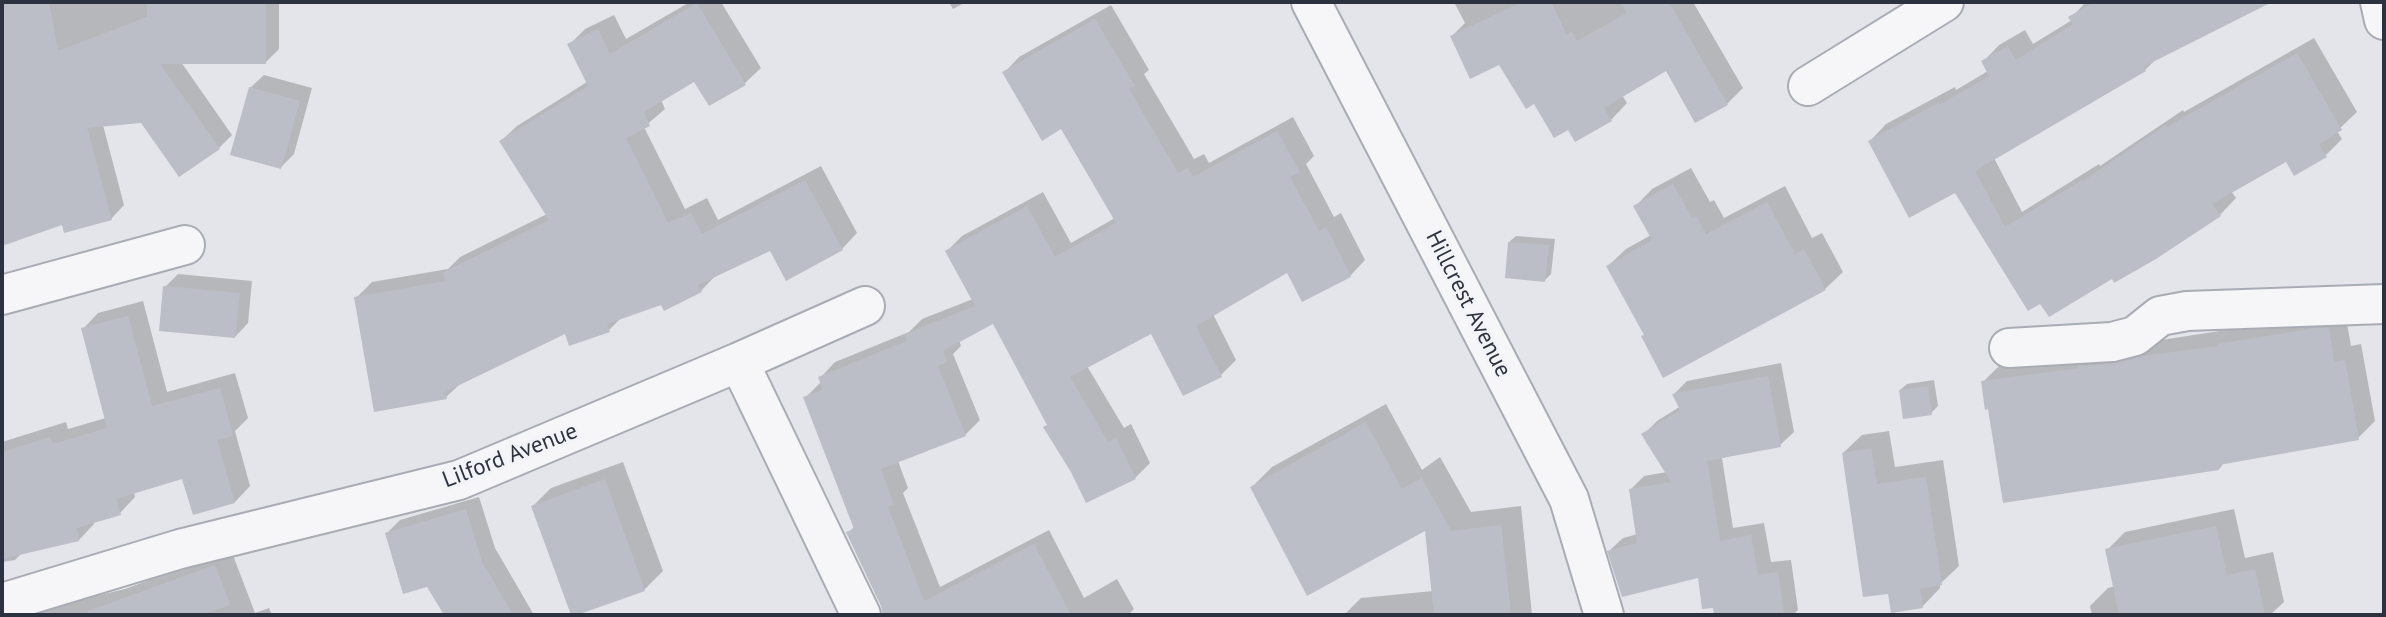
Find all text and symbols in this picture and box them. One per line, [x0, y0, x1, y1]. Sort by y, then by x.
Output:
street label: Hillcrest Avenue [1419, 226, 1517, 382]
street label: Lilford Avenue [439, 418, 581, 494]

